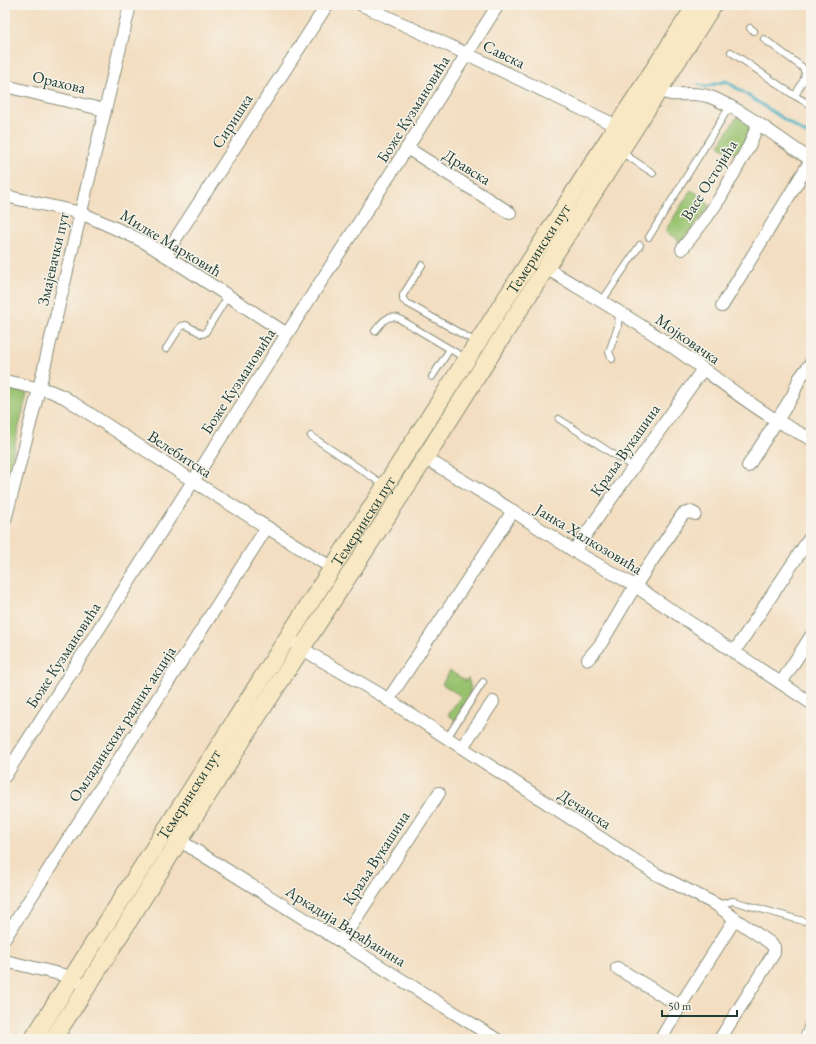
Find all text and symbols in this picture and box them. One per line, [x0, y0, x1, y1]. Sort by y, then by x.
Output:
street label: Савска [479, 35, 529, 73]
street label: Боже Кузмановића [372, 51, 455, 167]
street label: Орахова [30, 66, 88, 98]
street label: Сиришка [206, 89, 258, 152]
street label: Васе Остојића [676, 135, 742, 224]
street label: Дравска [439, 144, 495, 190]
street label: Темерински пут [501, 199, 575, 298]
street label: Милке Марковић [116, 204, 226, 282]
street label: Змајевачки пут [32, 210, 74, 308]
street label: Мојковачка [651, 309, 725, 369]
street label: Боже Кузмановића [196, 323, 281, 438]
street label: Краља Вукашина [585, 399, 665, 501]
street label: Велебитска [144, 426, 217, 483]
street label: Темерински пут [326, 471, 400, 570]
street label: Јанка Халкозовића [530, 498, 647, 580]
street label: Боже Кузмановића [21, 597, 106, 712]
street label: Омладинских радних акција [64, 641, 181, 806]
street label: Темерински пут [152, 744, 225, 844]
street label: Дечанска [554, 784, 616, 834]
street label: Краља Вукашина [338, 806, 415, 909]
street label: Аркадија Варађанина [281, 880, 411, 972]
scale bar [662, 992, 737, 1018]
text: 50 m [668, 998, 692, 1014]

